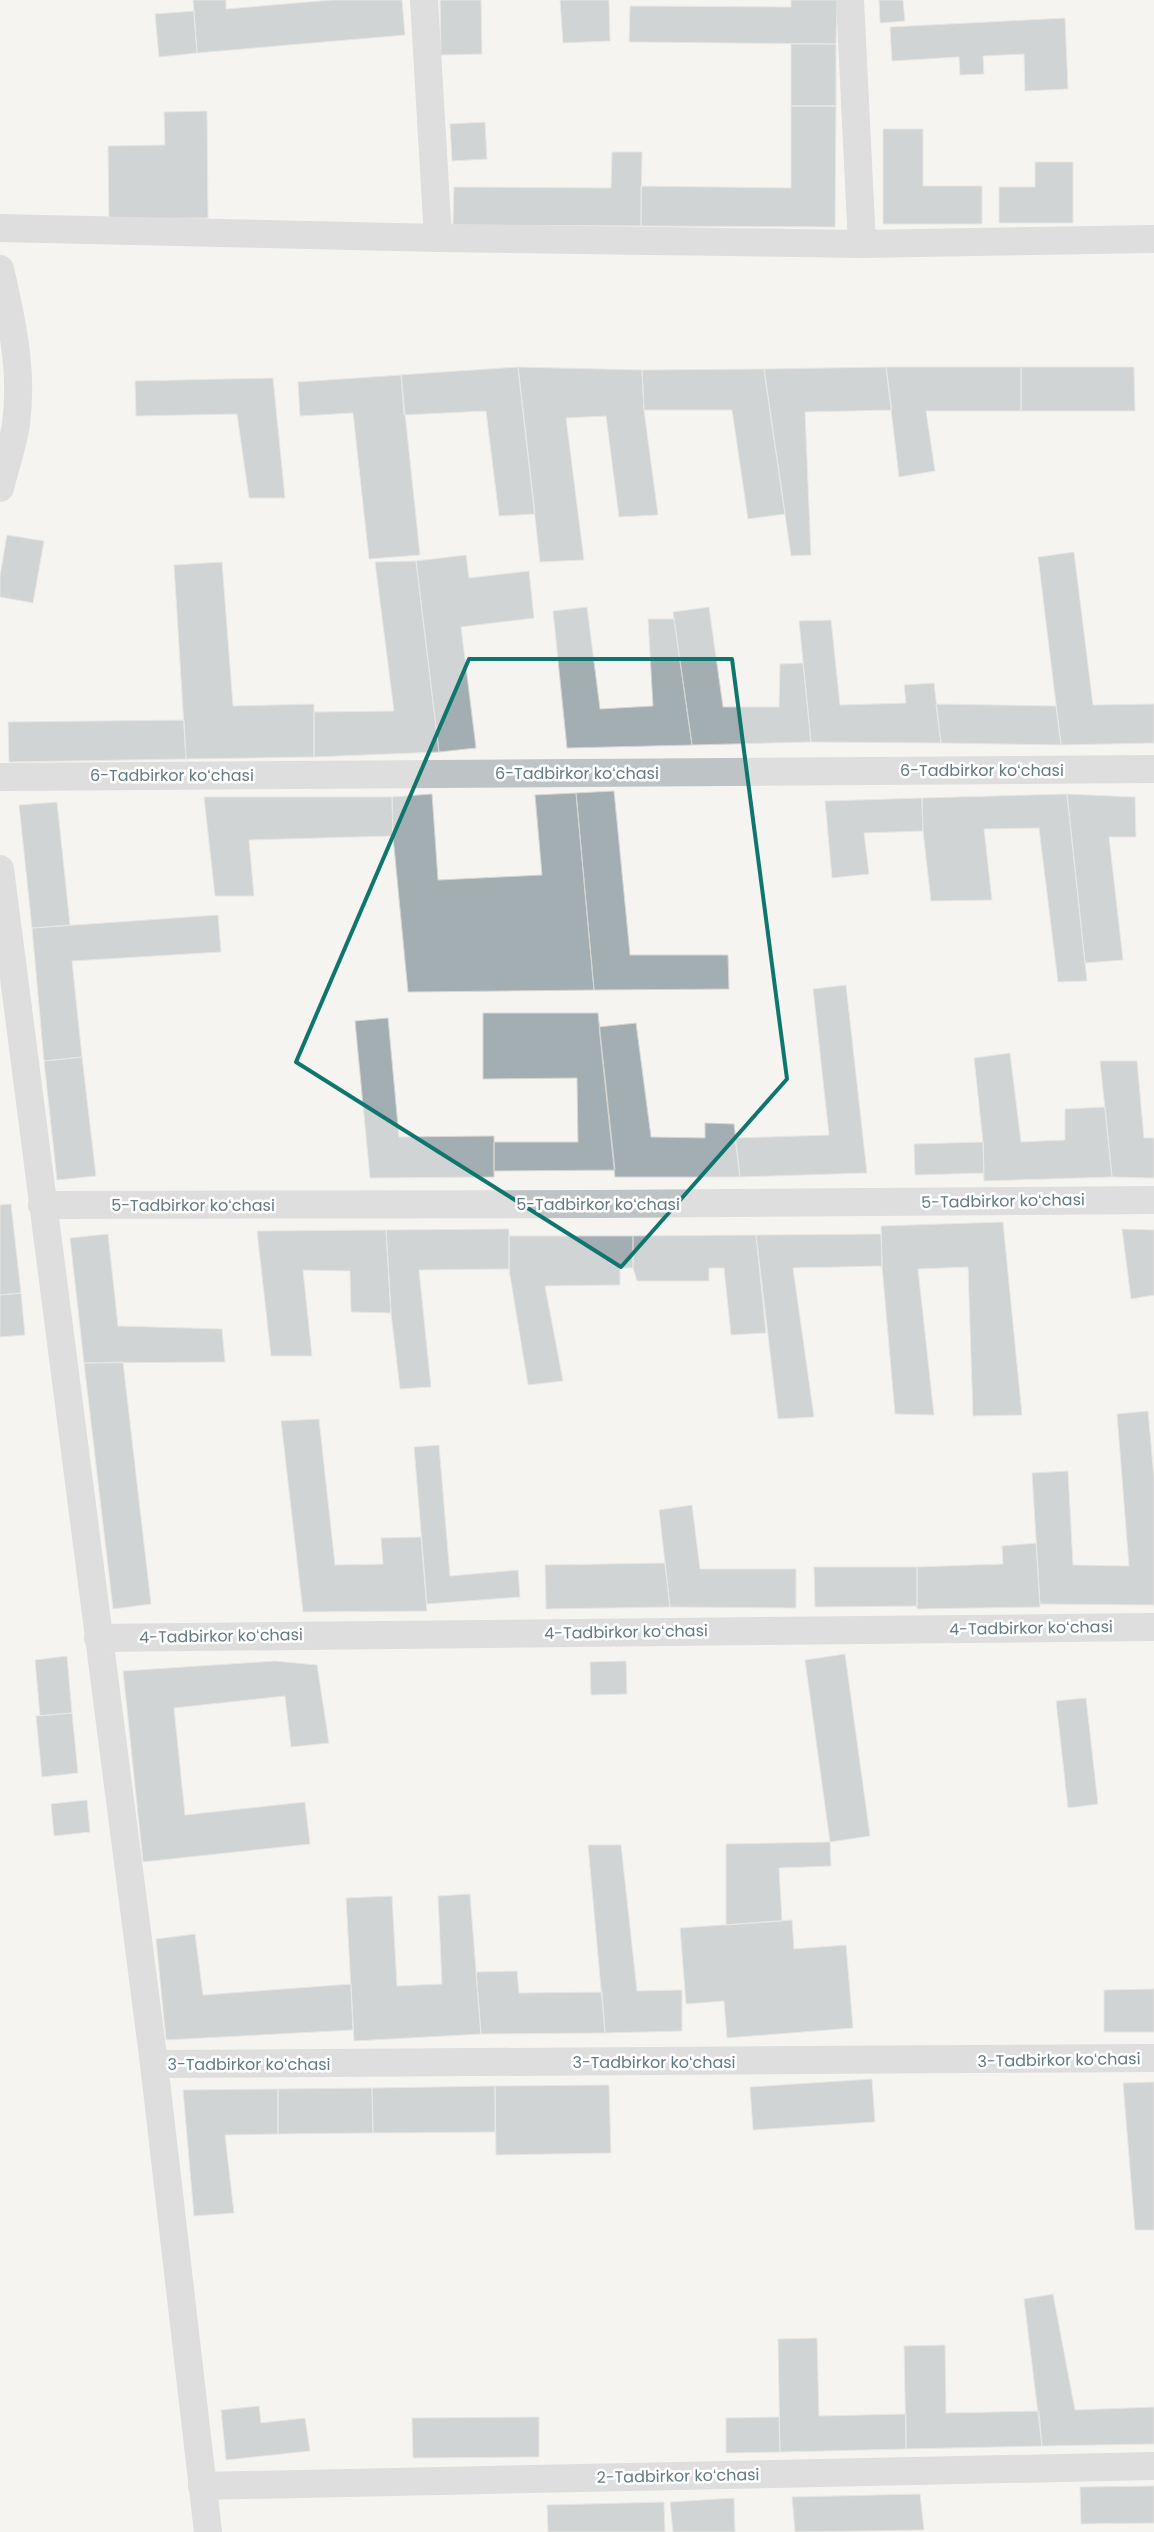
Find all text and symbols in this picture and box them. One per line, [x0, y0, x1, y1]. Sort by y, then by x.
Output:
street label: 6-Tadbirkor koʻchasi [900, 759, 1064, 782]
street label: 6-Tadbirkor koʻchasi [495, 762, 659, 785]
street label: 6-Tadbirkor koʻchasi [90, 764, 254, 787]
street label: 5-Tadbirkor koʻchasi [921, 1188, 1085, 1214]
street label: 5-Tadbirkor koʻchasi [516, 1193, 680, 1216]
street label: 5-Tadbirkor koʻchasi [111, 1194, 275, 1217]
street label: 4-Tadbirkor koʻchasi [949, 1615, 1113, 1641]
street label: 4-Tadbirkor koʻchasi [544, 1619, 708, 1645]
street label: 4-Tadbirkor koʻchasi [139, 1623, 303, 1649]
street label: 3-Tadbirkor koʻchasi [977, 2047, 1141, 2073]
street label: 3-Tadbirkor koʻchasi [572, 2051, 736, 2074]
street label: 3-Tadbirkor koʻchasi [167, 2053, 331, 2076]
street label: 2-Tadbirkor koʻchasi [596, 2463, 760, 2489]

